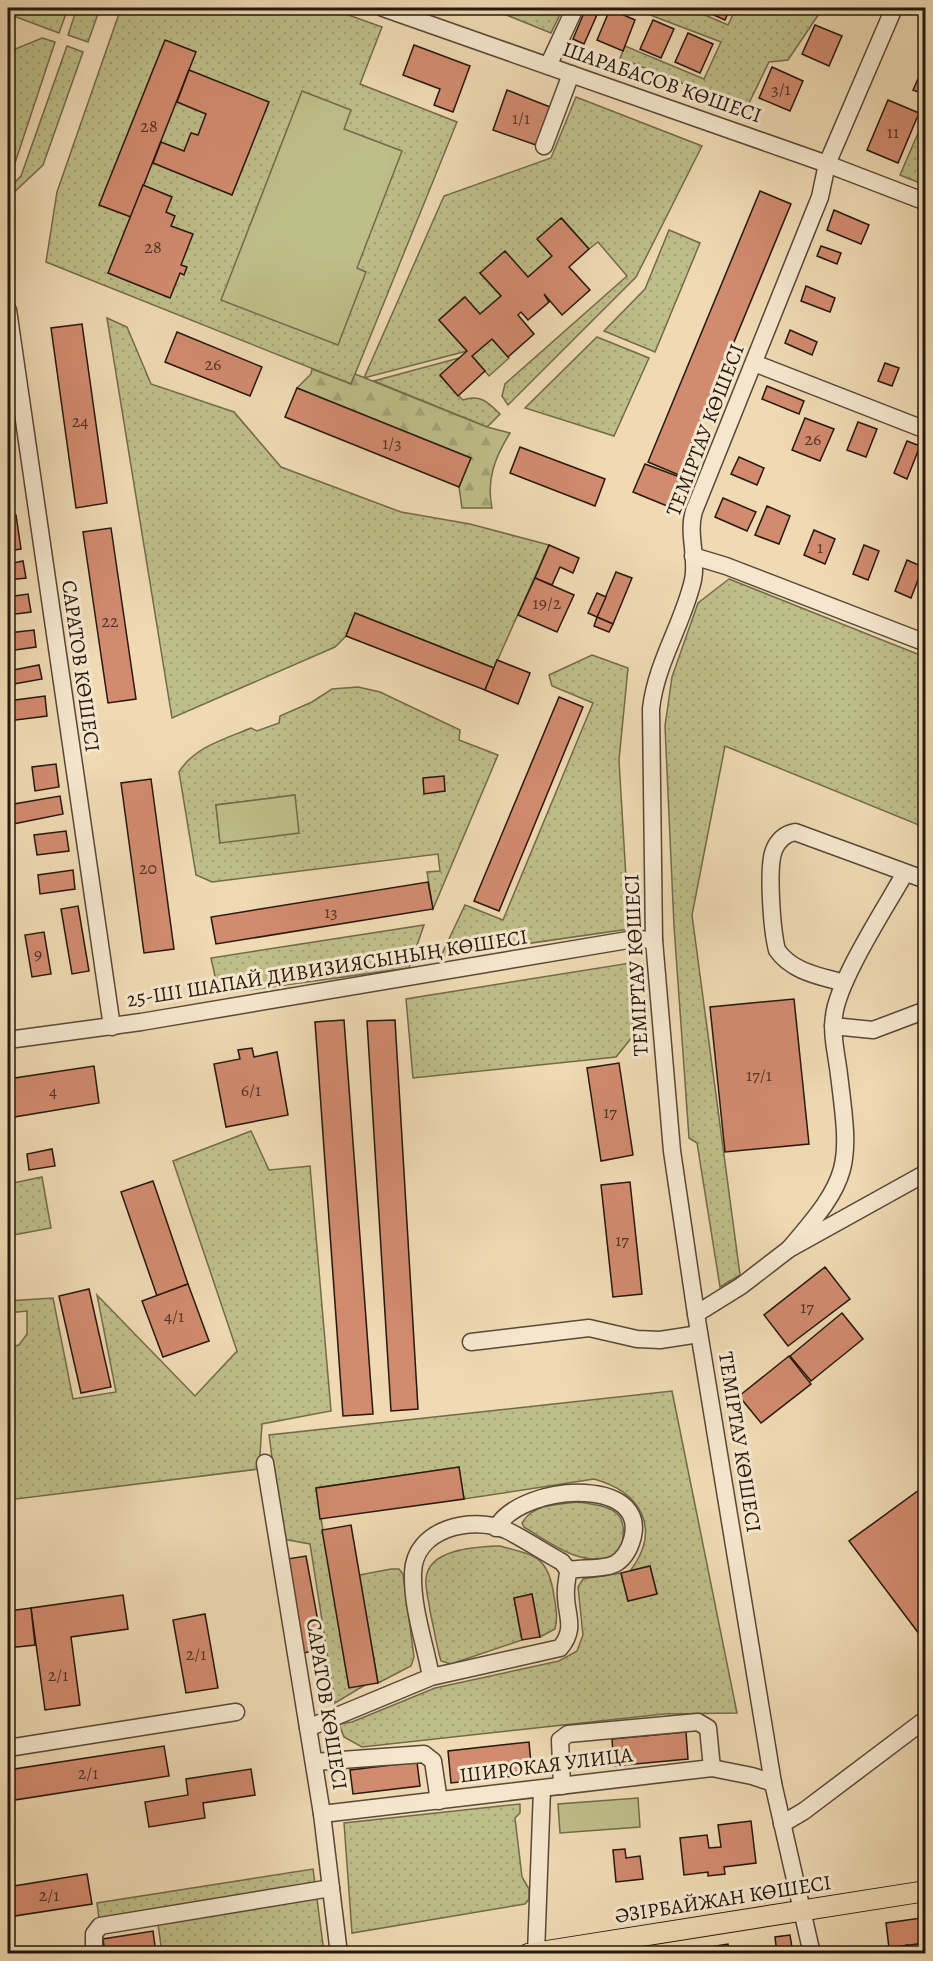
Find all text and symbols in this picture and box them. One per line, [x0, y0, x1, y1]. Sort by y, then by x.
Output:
street label: ШАРАБАСОВ КӨШЕСІ [559, 35, 765, 129]
house number: 3/1 [771, 77, 791, 101]
house number: 1/1 [512, 106, 530, 130]
house number: 28 [140, 114, 158, 138]
house number: 11 [887, 120, 899, 144]
house number: 28 [144, 235, 162, 259]
street label: ТЕМІРТАУ КӨШЕСІ [659, 340, 751, 520]
house number: 26 [205, 352, 221, 376]
house number: 24 [72, 409, 88, 433]
house number: 26 [805, 427, 821, 451]
house number: 1/3 [382, 431, 402, 455]
house number: 1 [817, 535, 823, 559]
street label: САРАТОВ КӨШЕСІ [55, 578, 107, 754]
house number: 19/2 [533, 591, 562, 615]
house number: 22 [101, 609, 119, 633]
house number: 20 [139, 856, 157, 880]
street label: ТЕМІРТАУ КӨШЕСІ [617, 873, 655, 1057]
house number: 13 [324, 900, 338, 924]
street label: 25-ШІ ШАПАЙ ДИВИЗИЯСЫНЫҢ КӨШЕСІ [124, 922, 530, 1014]
house number: 9 [34, 942, 42, 966]
house number: 17/1 [746, 1063, 772, 1087]
house number: 6/1 [241, 1078, 261, 1102]
house number: 4 [49, 1079, 57, 1103]
house number: 17 [603, 1100, 617, 1124]
house number: 17 [615, 1228, 629, 1252]
house number: 17 [800, 1295, 814, 1319]
house number: 4/1 [164, 1304, 184, 1328]
street label: ТЕМІРТАУ КӨШЕСІ [712, 1350, 768, 1534]
street label: САРАТОВ КӨШЕСІ [300, 1616, 354, 1792]
house number: 2/1 [186, 1642, 206, 1666]
house number: 2/1 [48, 1663, 68, 1687]
street label: ШИРОКАЯ УЛИЦА [458, 1740, 635, 1790]
house number: 2/1 [78, 1761, 98, 1785]
street label: ӘЗІРБАЙЖАН КӨШЕСІ [613, 1868, 833, 1930]
house number: 2/1 [39, 1883, 59, 1907]

